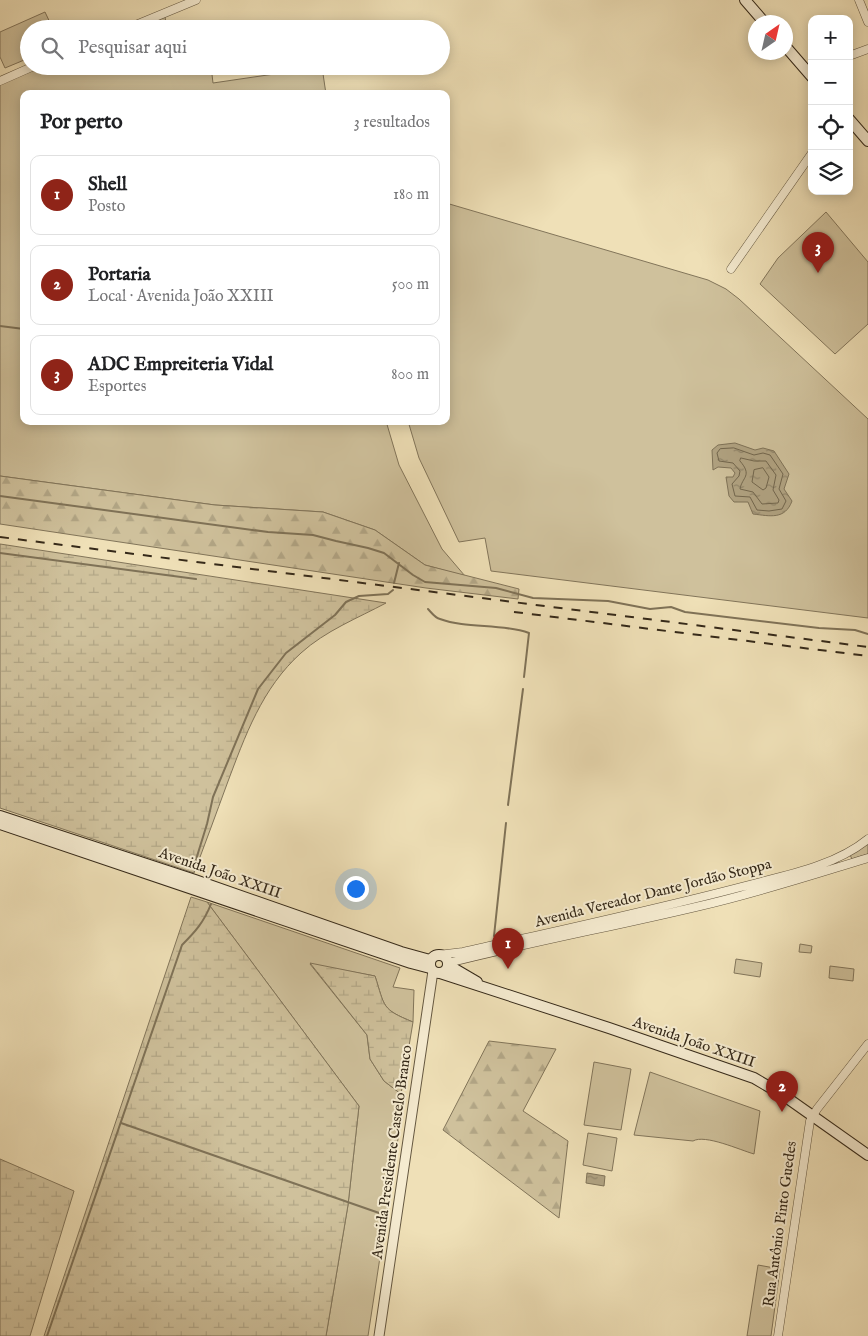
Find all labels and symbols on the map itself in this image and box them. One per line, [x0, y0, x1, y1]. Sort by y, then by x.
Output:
north arrow [748, 15, 793, 60]
pin: 3 [802, 232, 834, 273]
street label: Avenida João XXIII [155, 843, 284, 903]
street label: Avenida Vereador Dante Jordão Stoppa [532, 854, 774, 932]
your location [343, 876, 369, 902]
pin: 1 [492, 928, 524, 969]
street label: Avenida João XXIII [629, 1012, 758, 1072]
street label: Avenida Presidente Castelo Branco [367, 1044, 416, 1261]
pin: 2 [766, 1071, 798, 1112]
street label: Rua Antônio Pinto Guedes [759, 1140, 801, 1308]

